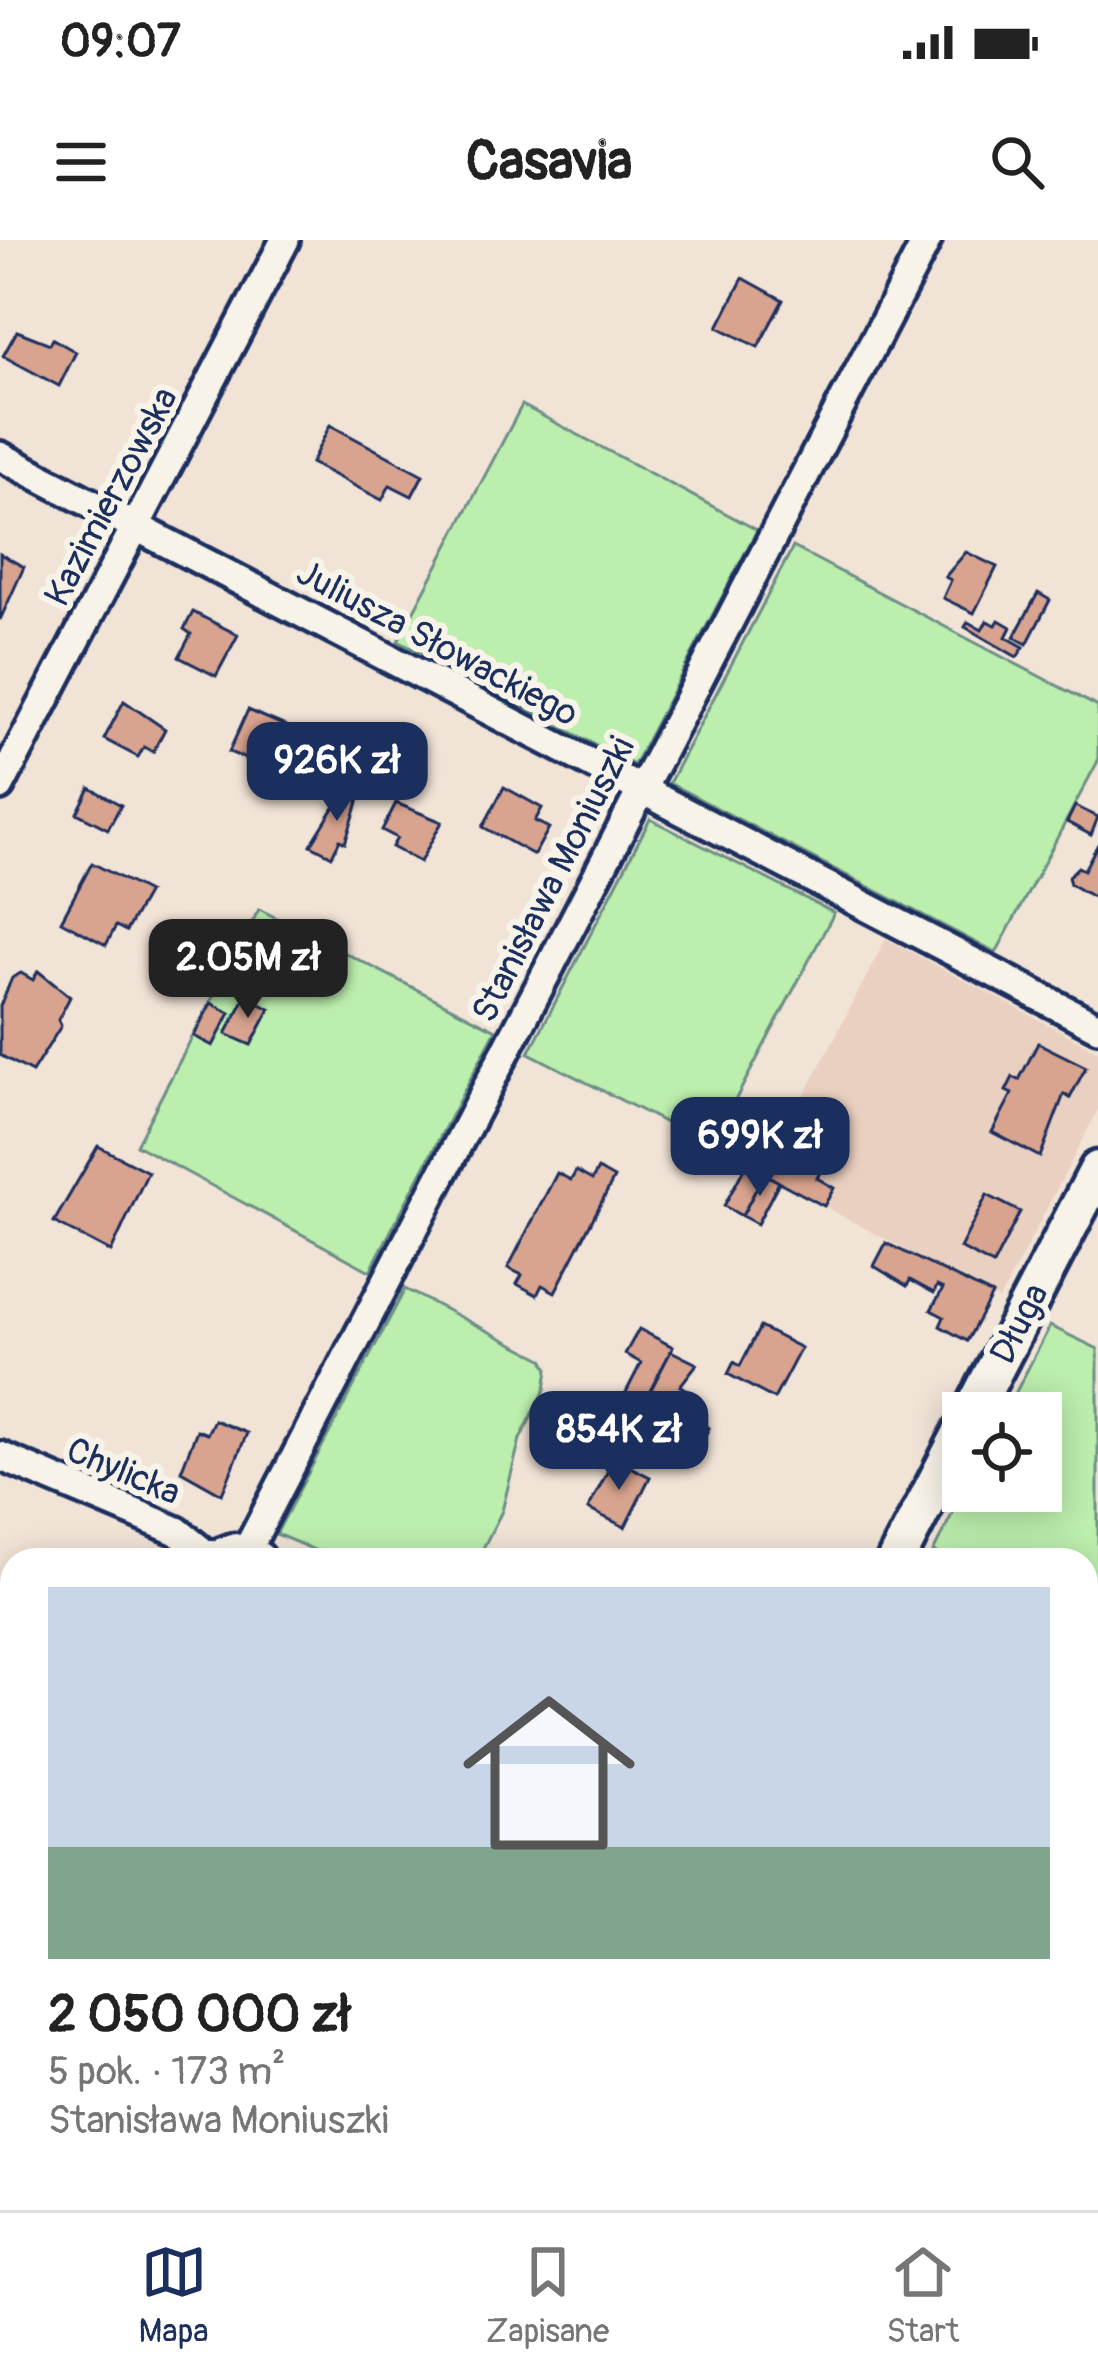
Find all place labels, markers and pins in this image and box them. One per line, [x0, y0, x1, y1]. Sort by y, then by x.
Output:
pin: 926K zł [226, 722, 448, 824]
pin: 2.05M zł [124, 919, 372, 1021]
pin: 699K zł [649, 1097, 871, 1199]
pin: 854K zł [508, 1391, 730, 1493]

